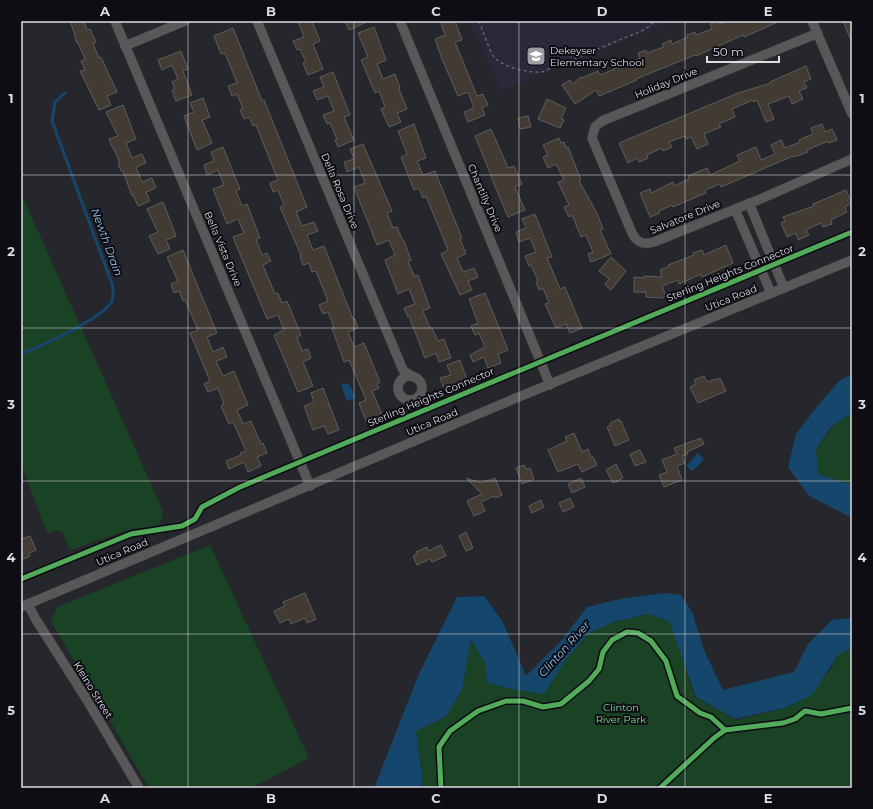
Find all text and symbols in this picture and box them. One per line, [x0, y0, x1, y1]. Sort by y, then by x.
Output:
text: A [99, 3, 111, 19]
text: B [266, 3, 276, 19]
text: C [431, 3, 441, 19]
text: D [597, 3, 608, 19]
text: E [764, 3, 773, 19]
scale bar [707, 38, 779, 64]
place label: Dekeyser Elementary School [550, 44, 644, 69]
text: 50 m [713, 44, 744, 59]
school or university icon: Dekeyser Elementary School [525, 45, 547, 67]
street label: Holiday Drive [633, 65, 699, 101]
text: 1 [8, 90, 14, 106]
text: 1 [859, 90, 865, 106]
street label: Della Rosa Drive [318, 151, 362, 231]
street label: Chantilly Drive [465, 162, 505, 234]
street label: Salvatore Drive [648, 197, 722, 237]
water label: Newth Drain [88, 206, 126, 278]
street label: Bella Vista Drive [201, 209, 245, 289]
street label: Sterling Heights Connector [664, 241, 796, 305]
text: 2 [7, 243, 15, 259]
text: 2 [858, 243, 866, 259]
street label: Utica Road [703, 282, 759, 314]
street label: Sterling Heights Connector [366, 364, 496, 430]
text: 3 [6, 396, 15, 412]
text: 3 [857, 396, 866, 412]
street label: Utica Road [404, 405, 460, 439]
street label: Utica Road [94, 535, 150, 569]
text: 4 [7, 549, 16, 565]
text: 4 [858, 549, 867, 565]
water label: Clinton River [535, 618, 593, 680]
street label: Kleino Street [70, 659, 116, 721]
park label: Clinton River Park [596, 701, 646, 726]
text: 5 [7, 702, 15, 718]
text: 5 [858, 702, 866, 718]
text: A [99, 790, 111, 806]
text: B [266, 790, 276, 806]
text: C [431, 790, 441, 806]
text: D [597, 790, 608, 806]
text: E [764, 790, 773, 806]

